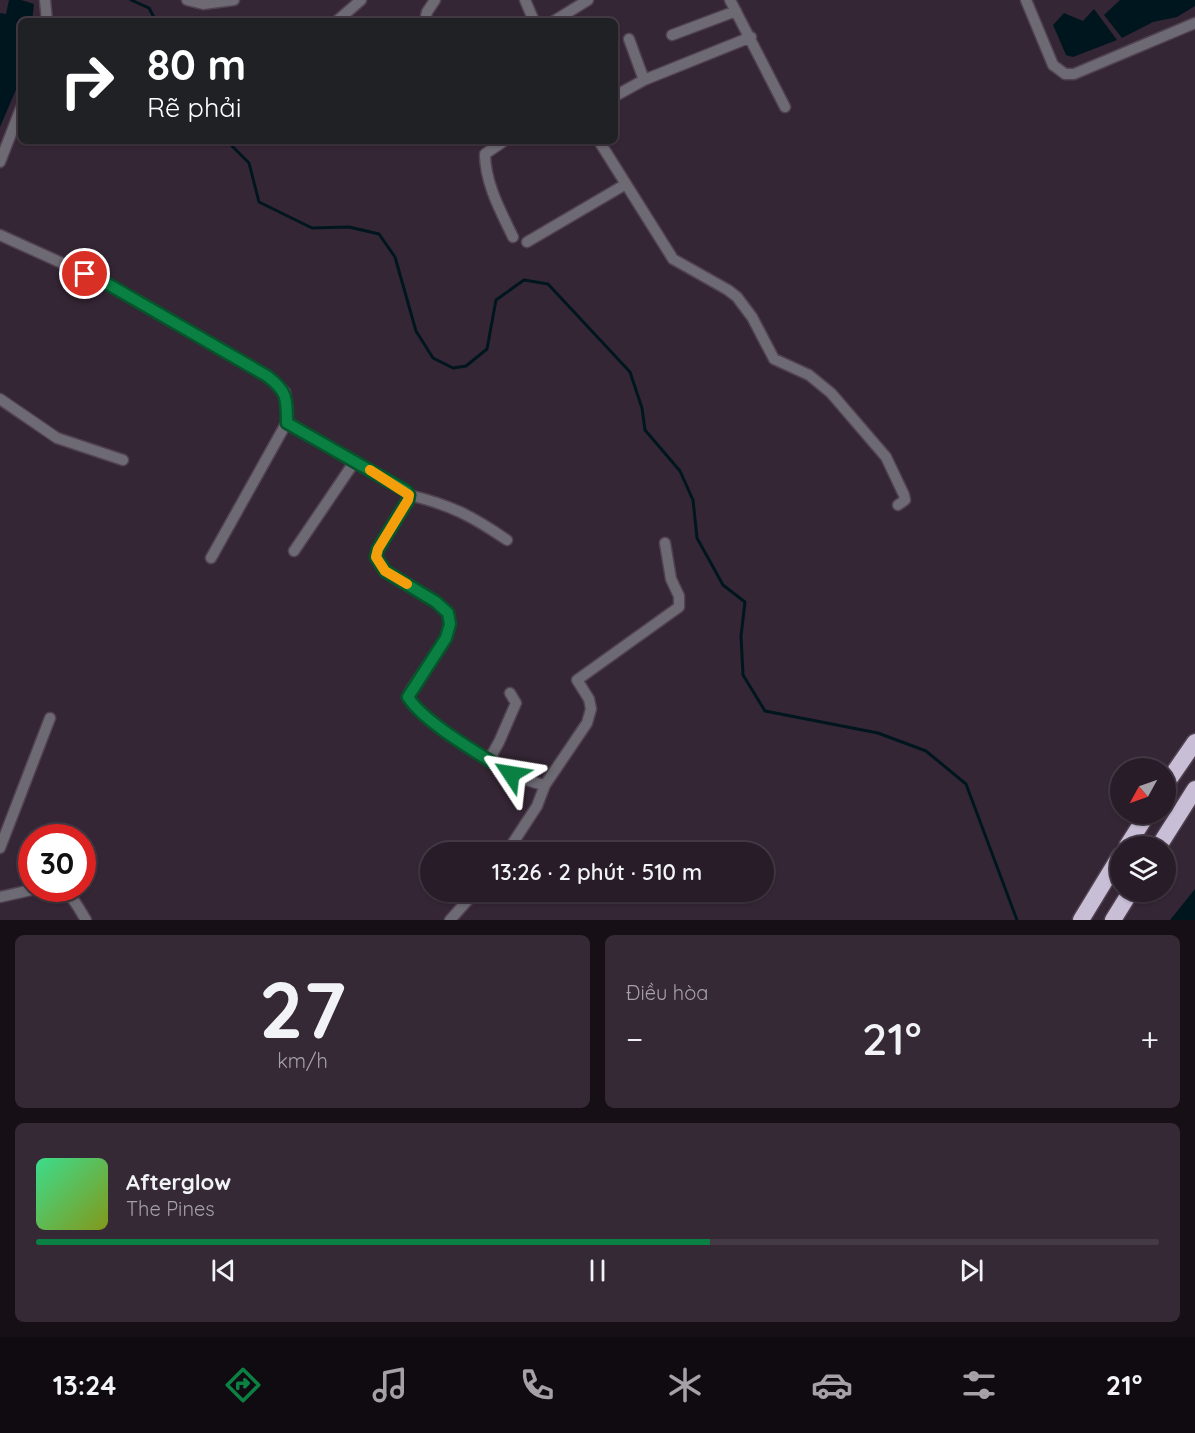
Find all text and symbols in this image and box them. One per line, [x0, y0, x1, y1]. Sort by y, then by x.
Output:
text: 80 m [147, 38, 246, 91]
icon: right [48, 42, 126, 120]
text: Rẽ phải [147, 90, 241, 124]
pin [59, 248, 110, 299]
icon: arrive [68, 257, 101, 290]
position arrow [479, 742, 543, 806]
north arrow [1110, 758, 1176, 824]
map controls [1110, 758, 1176, 902]
speed limit sign: 30 [18, 824, 96, 902]
button: layers [1110, 836, 1176, 902]
text: 13:26 · 2 phút · 510 m [492, 858, 702, 886]
text: 27 [259, 960, 346, 1058]
text: Điều hòa [626, 980, 708, 1005]
text: 21° [862, 1010, 921, 1066]
text: − [626, 1018, 643, 1059]
text: + [1140, 1018, 1159, 1059]
text: km/h [277, 1048, 328, 1073]
text: Afterglow [126, 1168, 231, 1196]
text: The Pines [126, 1196, 215, 1221]
icon: previous [207, 1254, 240, 1287]
icon: pause [581, 1254, 614, 1287]
icon: next [955, 1254, 988, 1287]
icon: directions [222, 1364, 264, 1406]
icon: music [369, 1364, 411, 1406]
icon: phone [516, 1364, 558, 1406]
icon: climate [664, 1364, 706, 1406]
icon: car [811, 1364, 853, 1406]
icon: filters [958, 1364, 1000, 1406]
text: 13:24 [53, 1368, 116, 1402]
text: 21° [1106, 1368, 1142, 1402]

